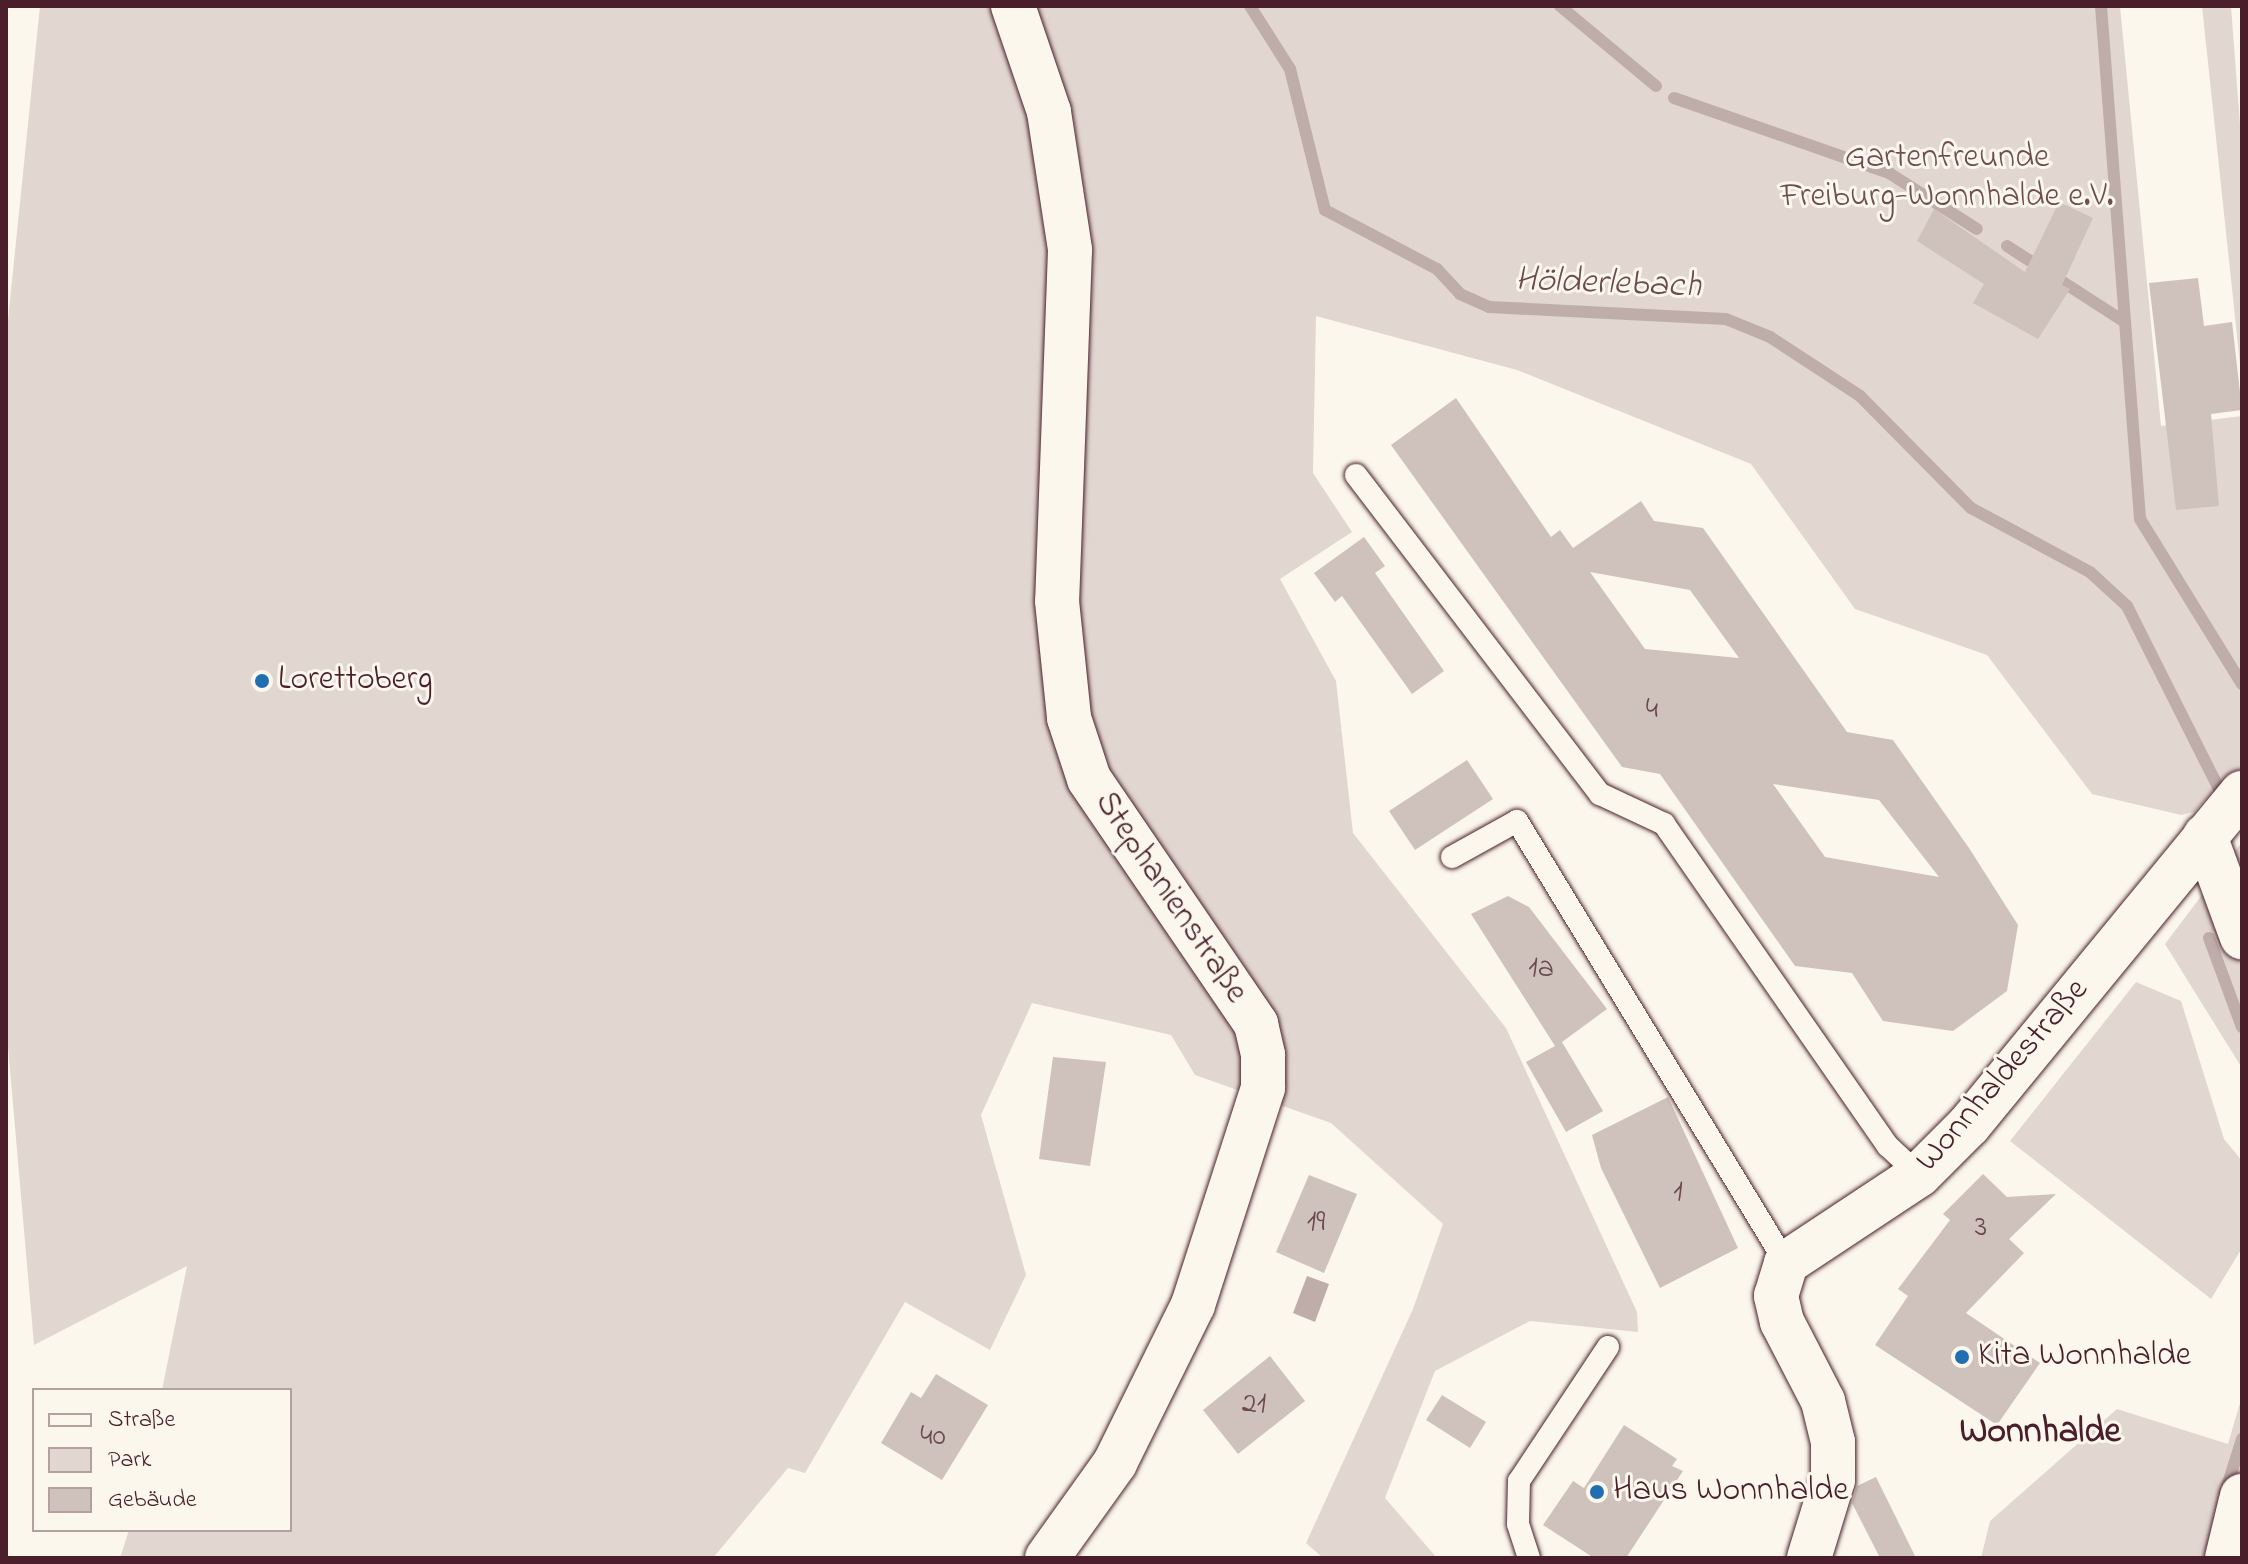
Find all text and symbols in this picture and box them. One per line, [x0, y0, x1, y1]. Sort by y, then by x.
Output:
park label: Gartenfreunde Freiburg-Wonnhalde e.V. [1781, 138, 2113, 218]
water label: Hölderlebach [1514, 259, 1702, 309]
place label: Lorettoberg [278, 661, 433, 701]
marker: Lorettoberg [253, 672, 271, 690]
house number: 4 [1646, 692, 1658, 728]
street label: Stephanienstraße [1084, 785, 1256, 1011]
house number: 1a [1528, 951, 1554, 987]
street label: Wonnhaldestraße [1908, 971, 2098, 1181]
house number: 1 [1673, 1175, 1683, 1211]
house number: 19 [1307, 1205, 1325, 1241]
house number: 3 [1975, 1210, 1987, 1246]
place label: Kita Wonnhalde [1978, 1337, 2191, 1377]
marker: Kita Wonnhalde [1953, 1348, 1971, 1366]
house number: 21 [1242, 1387, 1266, 1423]
legend [32, 1388, 292, 1532]
text: Straße [108, 1403, 175, 1438]
district label: Wonnhalde [1959, 1411, 2121, 1455]
house number: 40 [920, 1419, 946, 1455]
text: Park [108, 1443, 151, 1478]
place label: Haus Wonnhalde [1613, 1472, 1848, 1512]
text: Gebäude [108, 1483, 197, 1518]
marker: Haus Wonnhalde [1588, 1483, 1606, 1501]

